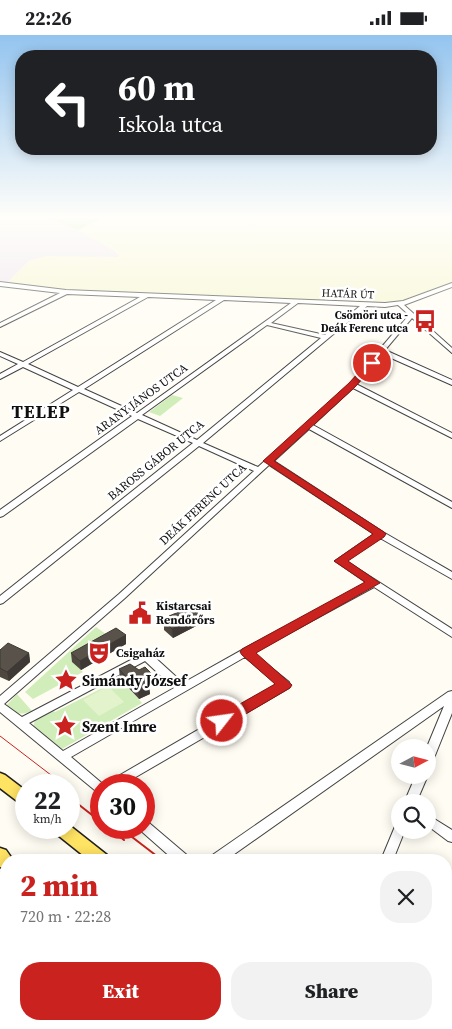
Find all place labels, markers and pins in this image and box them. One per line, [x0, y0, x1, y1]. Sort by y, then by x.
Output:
place label: Csömöri utca - Deák Ferenc utca [321, 308, 408, 336]
bus stop icon: Csömöri utca - Deák Ferenc utca [412, 308, 438, 334]
pin [351, 342, 393, 384]
place label: Kistarcsai Rendőrőrs [156, 598, 215, 628]
public building icon: Kistarcsai Rendőrőrs [127, 600, 153, 626]
theatre icon: Csigaház [86, 640, 112, 666]
place label: Csigaház [116, 645, 165, 661]
place icon: Simándy József [53, 667, 79, 693]
place label: Simándy József [82, 670, 188, 691]
place icon: Szent Imre [52, 713, 78, 739]
place label: Szent Imre [82, 716, 157, 737]

